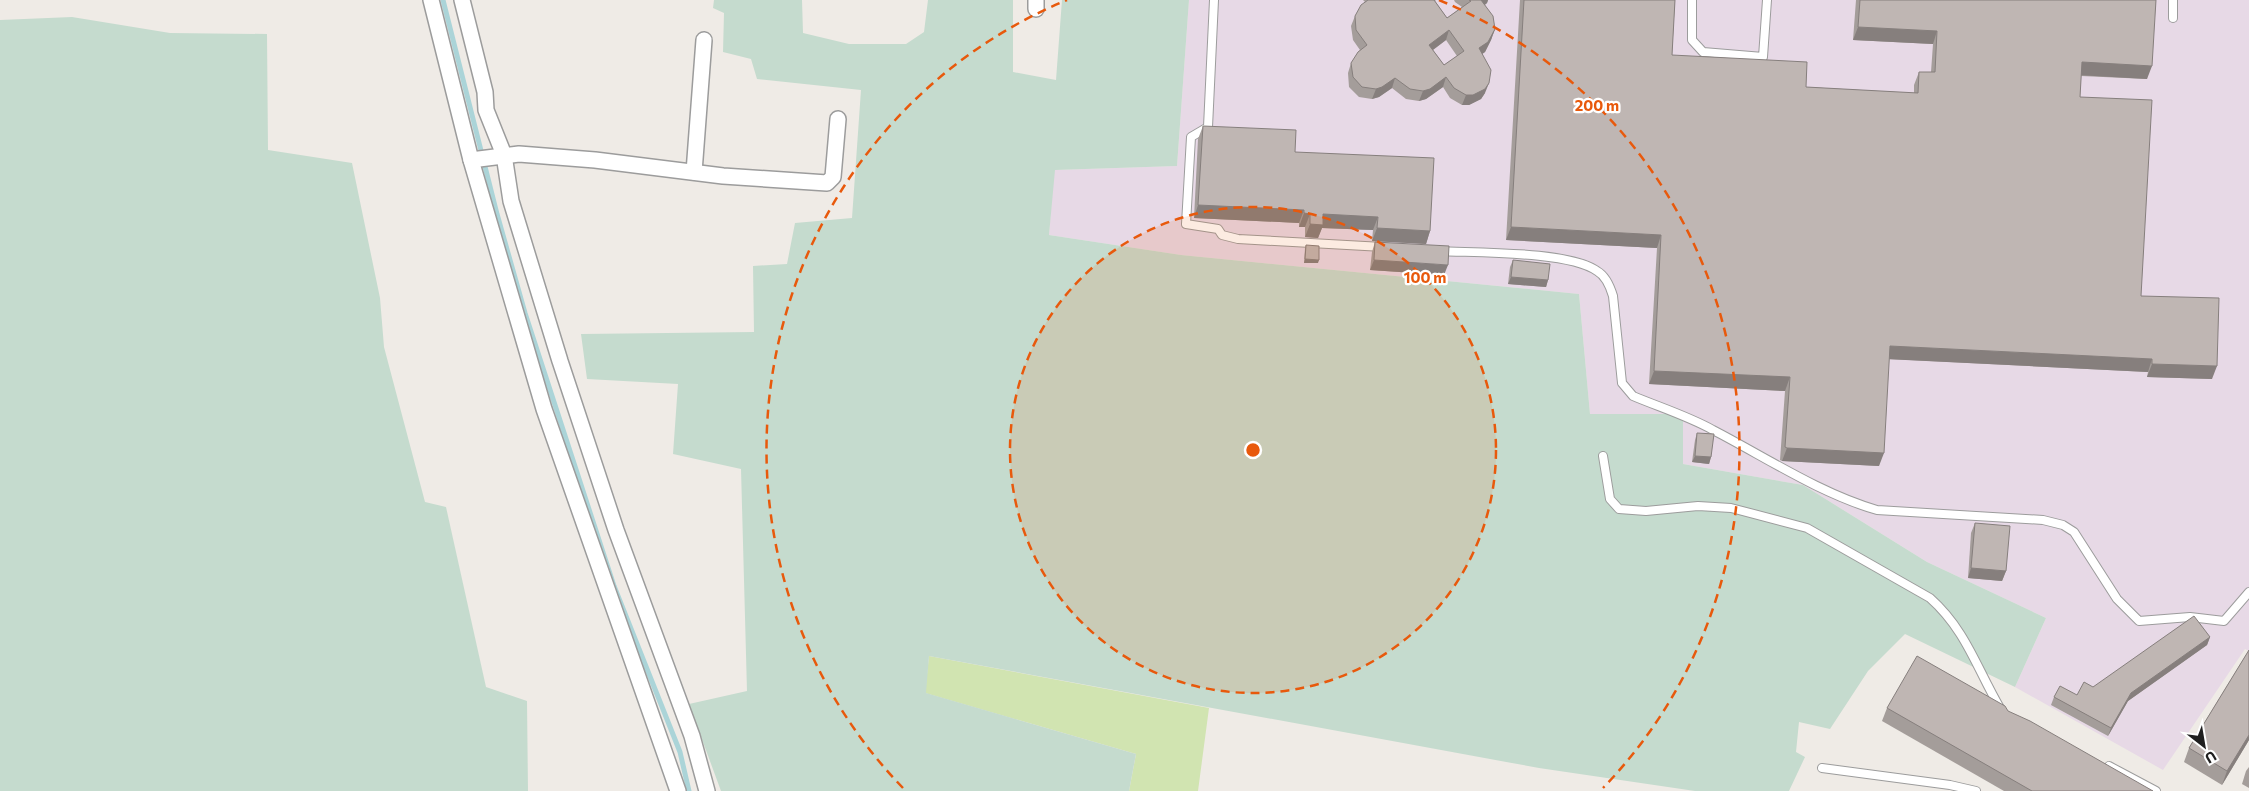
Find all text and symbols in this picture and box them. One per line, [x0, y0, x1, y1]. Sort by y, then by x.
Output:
text: 200 m [1575, 96, 1619, 114]
text: 100 m [1404, 268, 1446, 286]
centre of rings [1244, 441, 1262, 459]
north arrow [2179, 721, 2229, 771]
text: U [2202, 748, 2220, 767]

